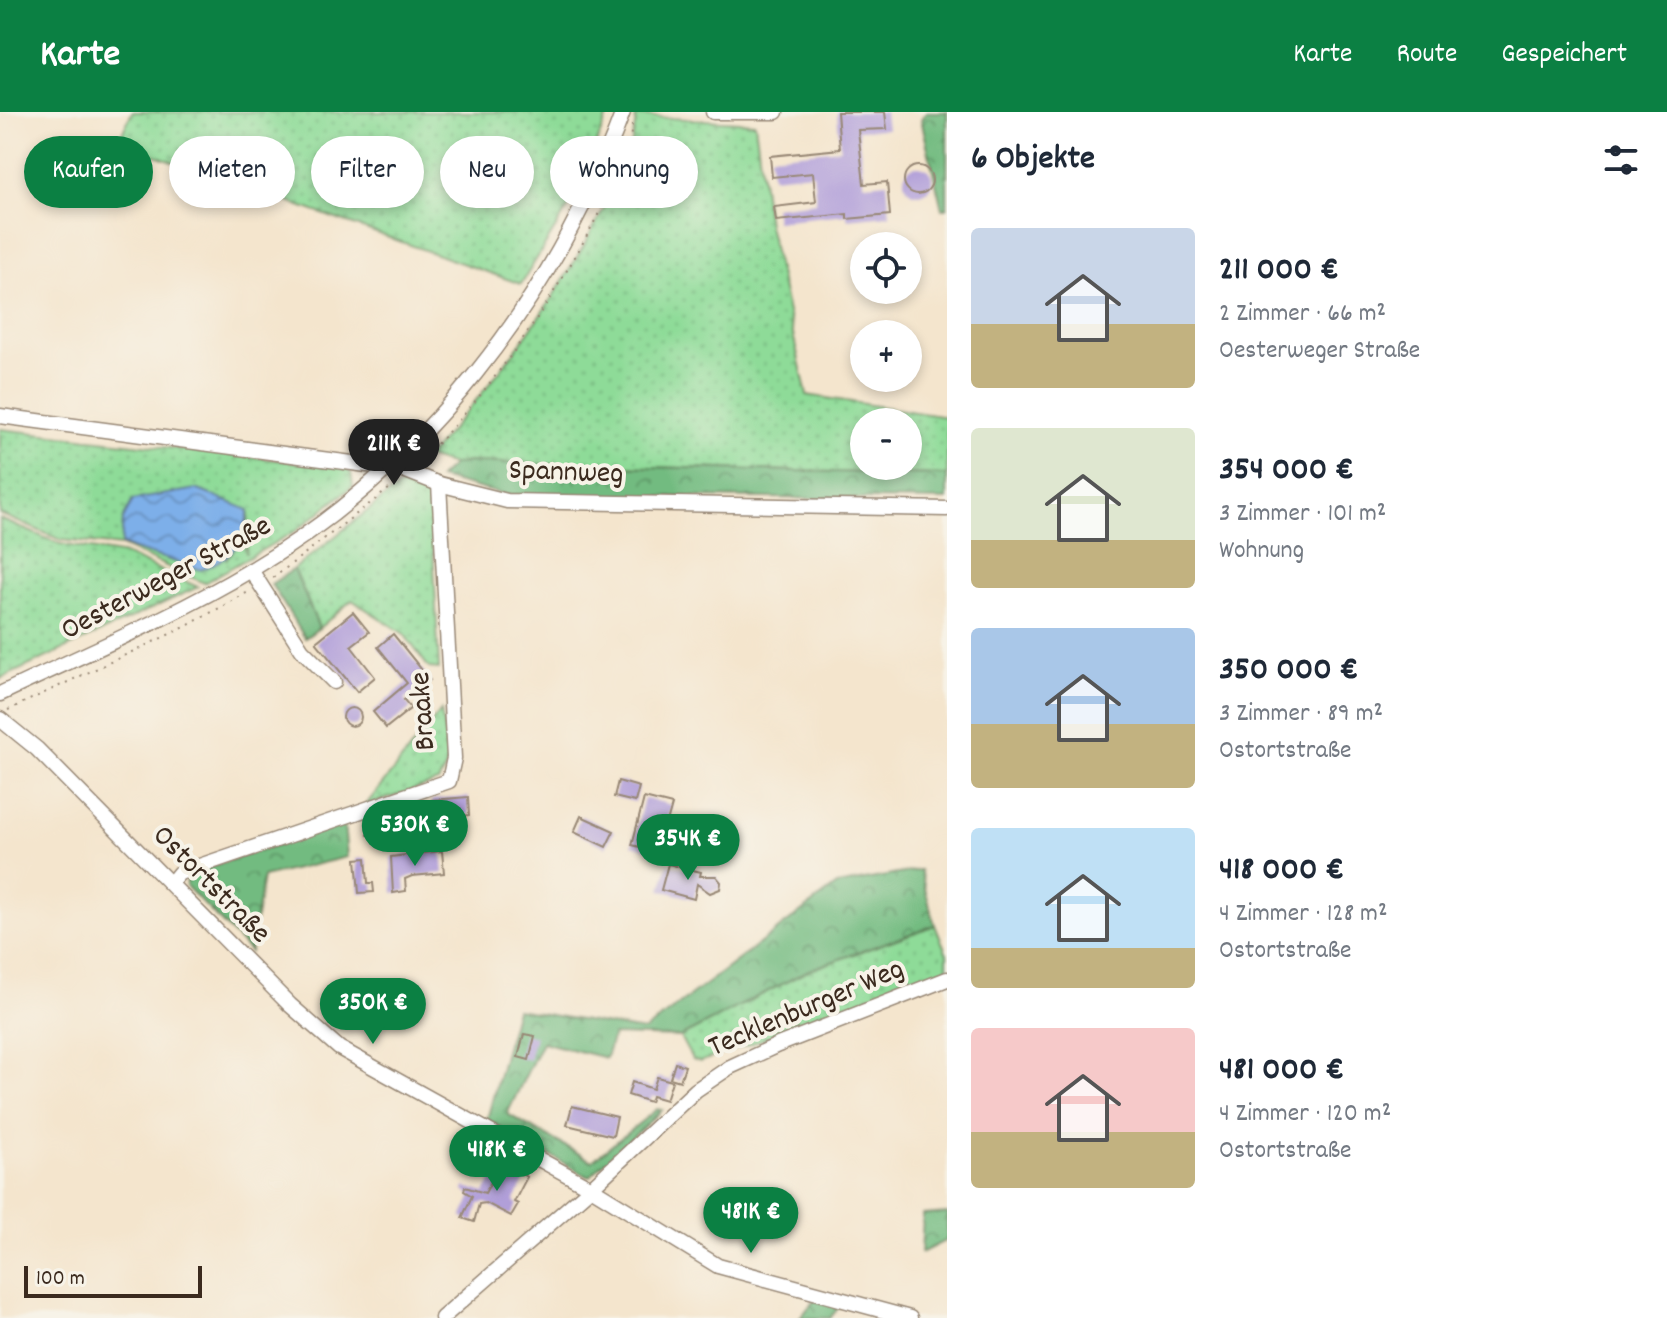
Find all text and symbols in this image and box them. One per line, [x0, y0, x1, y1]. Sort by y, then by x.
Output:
text: Karte [40, 29, 120, 84]
text: Karte [1293, 36, 1352, 76]
text: Route [1396, 36, 1457, 76]
text: Gespeichert [1501, 36, 1627, 76]
chip: Kaufen [24, 136, 153, 208]
chip: Mieten [169, 136, 295, 208]
chip: Filter [311, 136, 424, 208]
chip: Neu [440, 136, 534, 208]
chip: Wohnung [550, 136, 698, 208]
text: 6 Objekte [971, 136, 1095, 185]
icon: filters [1599, 138, 1643, 182]
map controls [850, 232, 922, 480]
button: locate [850, 232, 922, 304]
text: 211 000 € [1219, 247, 1339, 296]
icon: home [1035, 260, 1131, 356]
text: 2 Zimmer · 66 m² [1219, 296, 1386, 333]
button: + [850, 320, 922, 392]
text: Oesterweger Straße [1219, 333, 1420, 370]
button: − [850, 408, 922, 480]
pin: 211K € [329, 419, 459, 487]
text: 211K € [366, 426, 422, 463]
text: 354 000 € [1219, 447, 1354, 496]
street label: Spannweg [508, 451, 624, 497]
icon: home [1035, 460, 1131, 556]
text: 3 Zimmer · 101 m² [1219, 496, 1386, 533]
street label: Oesterweger Straße [54, 506, 280, 654]
text: Wohnung [1219, 533, 1304, 570]
text: 350 000 € [1219, 647, 1359, 696]
icon: home [1035, 660, 1131, 756]
street label: Braake [401, 670, 449, 752]
text: 3 Zimmer · 89 m² [1219, 696, 1383, 733]
text: Ostortstraße [1219, 733, 1351, 770]
pin: 530K € [350, 800, 480, 868]
text: 530K € [380, 807, 450, 844]
pin: 354K € [623, 814, 753, 882]
street label: Ostortstraße [141, 817, 279, 955]
text: 354K € [655, 821, 721, 858]
text: 418 000 € [1219, 847, 1344, 896]
icon: home [1035, 860, 1131, 956]
text: 4 Zimmer · 128 m² [1219, 896, 1387, 933]
text: Ostortstraße [1219, 933, 1351, 970]
street label: Tecklenburger Weg [703, 949, 911, 1071]
pin: 350K € [308, 978, 438, 1046]
text: 350K € [338, 985, 408, 1022]
text: 481 000 € [1219, 1047, 1344, 1096]
icon: home [1035, 1060, 1131, 1156]
text: 4 Zimmer · 120 m² [1219, 1096, 1391, 1133]
pin: 418K € [432, 1125, 562, 1193]
text: 418K € [467, 1132, 527, 1169]
text: Ostortstraße [1219, 1133, 1351, 1170]
pin: 481K € [686, 1187, 816, 1255]
text: 481K € [721, 1194, 781, 1231]
scale bar [24, 1262, 202, 1298]
text: 100 m [36, 1264, 85, 1295]

